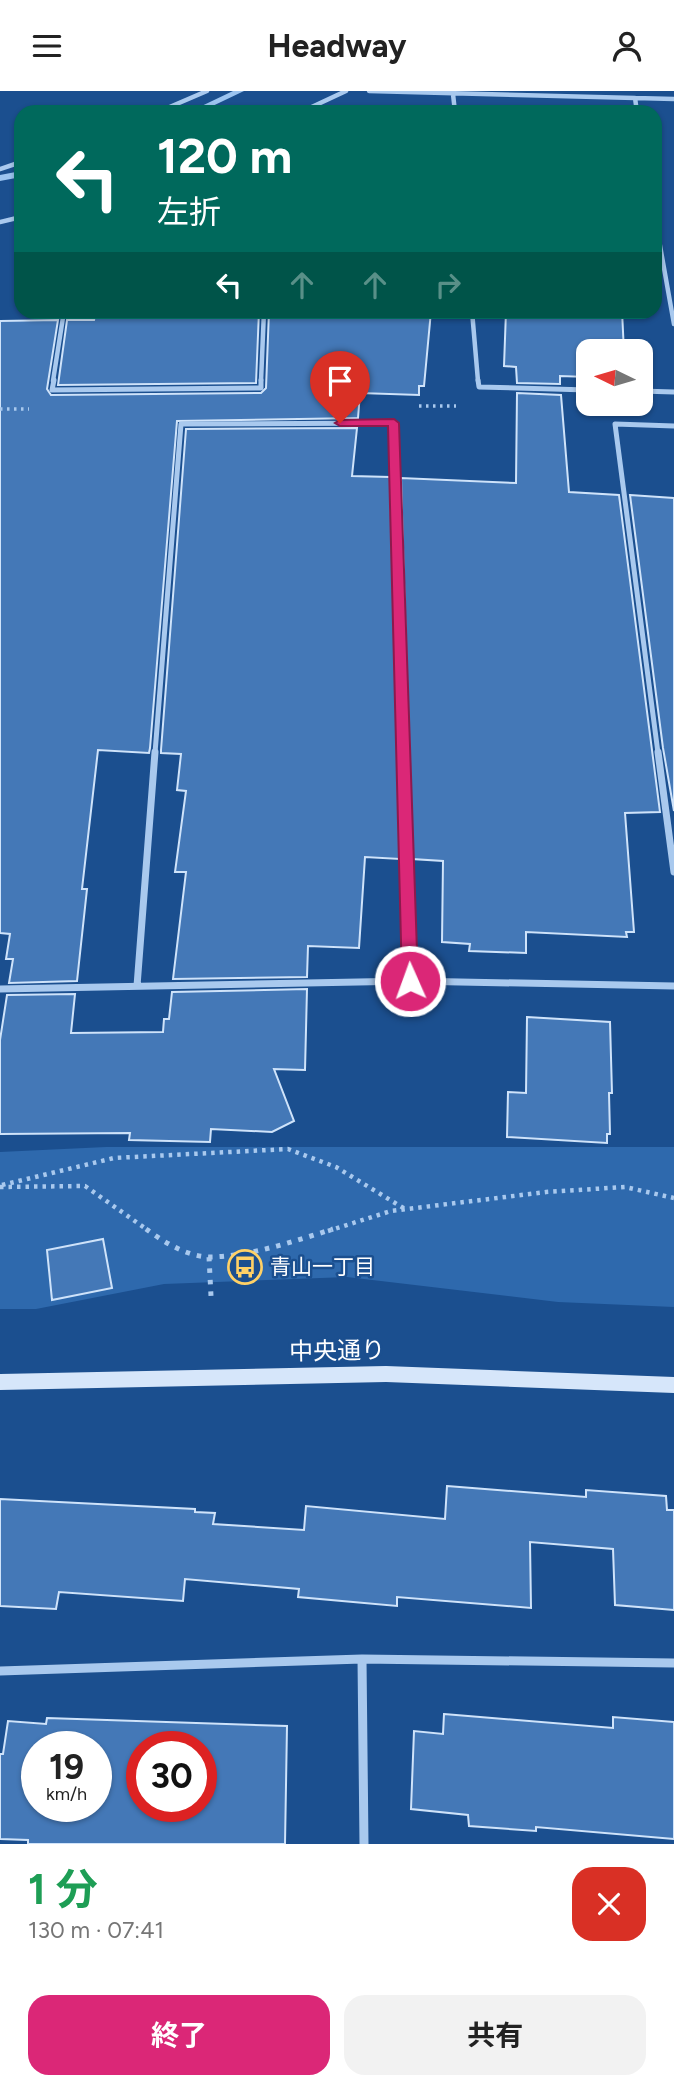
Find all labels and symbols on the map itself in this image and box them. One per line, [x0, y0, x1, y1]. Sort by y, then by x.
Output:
north arrow [576, 339, 653, 417]
pin [310, 351, 370, 423]
position arrow [373, 944, 447, 1018]
bus stop icon: 青山一丁目 [226, 1248, 264, 1286]
place label: 青山一丁目 [270, 1254, 375, 1279]
street label: 中央通り [289, 1335, 385, 1366]
speed limit sign: 30 [126, 1731, 217, 1822]

